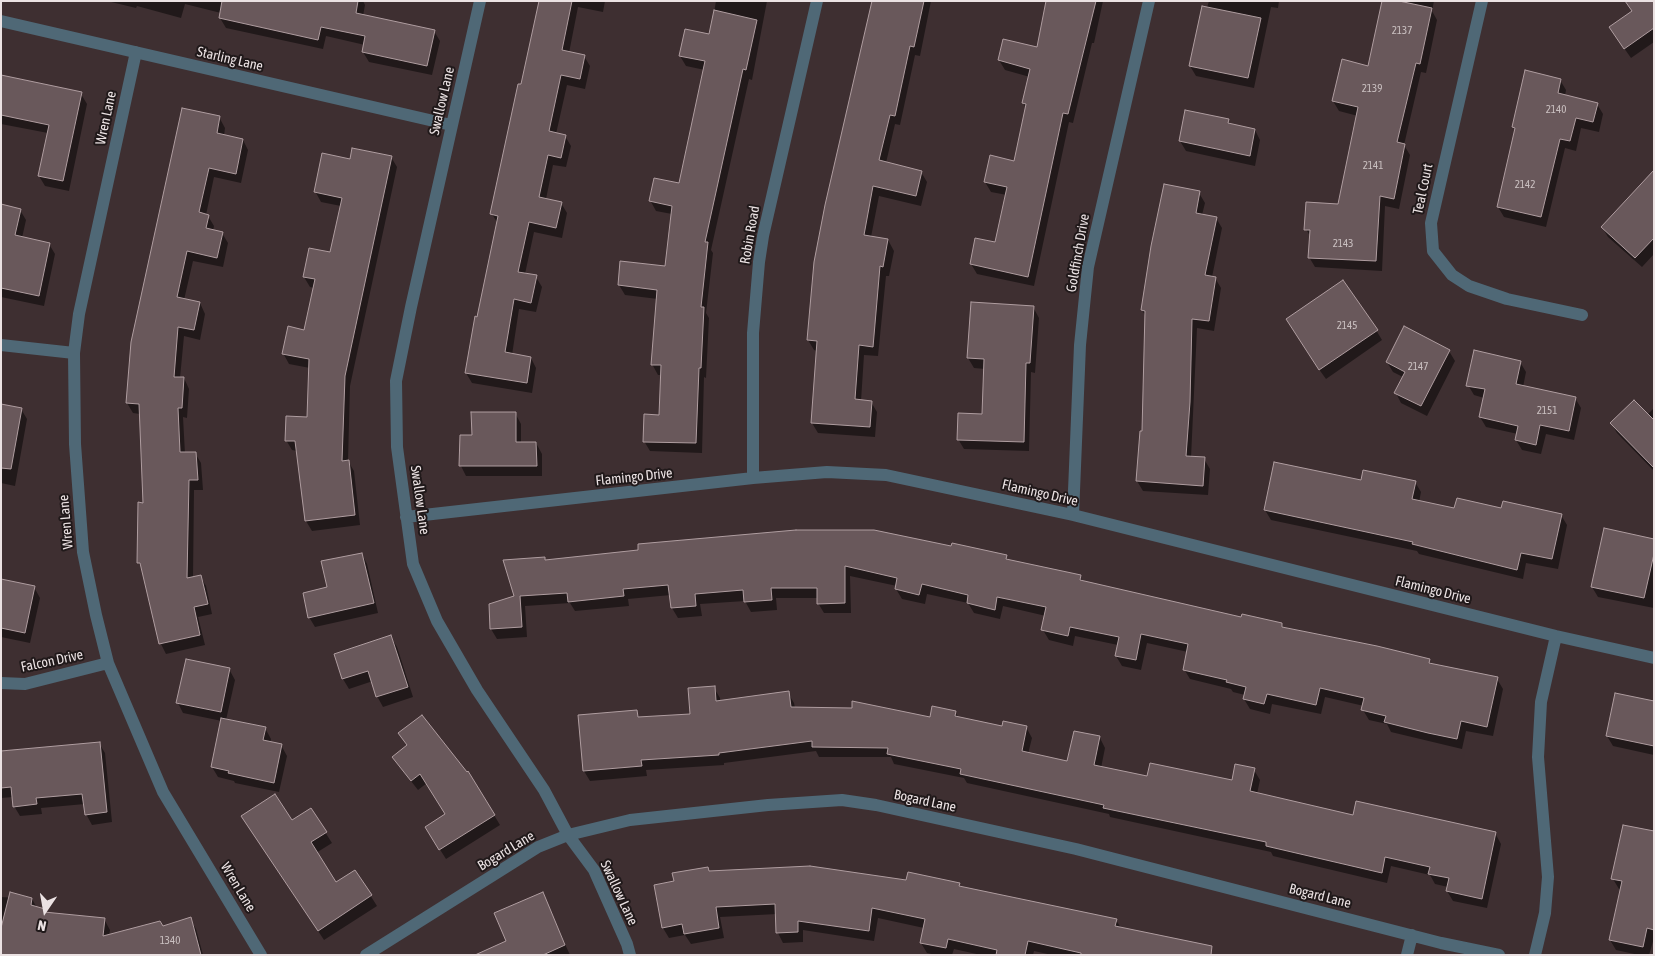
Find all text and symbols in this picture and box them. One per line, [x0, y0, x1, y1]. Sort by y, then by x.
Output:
house number: 2137 [1392, 24, 1412, 38]
street label: Starling Lane [195, 43, 265, 75]
street label: Swallow Lane [426, 65, 458, 137]
house number: 2139 [1362, 82, 1382, 96]
street label: Wren Lane [92, 90, 120, 146]
house number: 2140 [1546, 103, 1566, 117]
house number: 2141 [1363, 159, 1383, 173]
street label: Teal Court [1409, 162, 1437, 216]
house number: 2142 [1515, 178, 1535, 192]
street label: Robin Road [737, 205, 763, 265]
street label: Goldfinch Drive [1063, 213, 1093, 293]
house number: 2143 [1333, 237, 1353, 251]
house number: 2145 [1337, 319, 1357, 333]
house number: 2147 [1408, 360, 1428, 374]
house number: 2151 [1537, 404, 1557, 418]
street label: Swallow Lane [407, 464, 433, 536]
street label: Flamingo Drive [595, 465, 673, 489]
street label: Flamingo Drive [1000, 476, 1080, 510]
street label: Wren Lane [55, 494, 77, 550]
street label: Flamingo Drive [1393, 572, 1473, 608]
street label: Falcon Drive [19, 646, 85, 676]
street label: Bogard Lane [892, 786, 958, 816]
street label: Bogard Lane [475, 828, 537, 874]
street label: Swallow Lane [597, 858, 641, 928]
street label: Wren Lane [217, 859, 259, 915]
street label: Bogard Lane [1287, 880, 1353, 912]
north arrow [20, 886, 70, 936]
text: N [36, 917, 48, 934]
house number: 1340 [160, 934, 180, 948]

